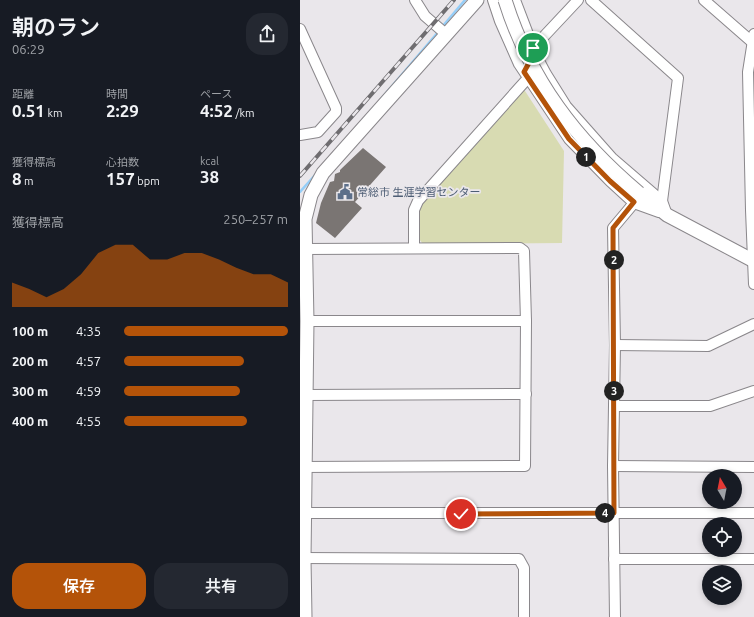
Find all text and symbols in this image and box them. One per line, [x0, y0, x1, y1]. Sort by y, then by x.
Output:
button: share [246, 13, 288, 55]
text: 朝のラン [12, 14, 100, 39]
pin [516, 31, 550, 65]
icon: arrive [522, 37, 544, 59]
text: 06:29 [12, 42, 45, 56]
text: 距離 [12, 88, 34, 100]
text: 時間 [106, 88, 128, 100]
text: ペース [200, 88, 232, 100]
text: 0.51 [12, 101, 45, 120]
text: 2:29 [106, 101, 139, 120]
text: 4:52 [200, 101, 233, 120]
text: km [45, 107, 63, 119]
text: /km [233, 107, 255, 119]
pin: 1 [576, 147, 596, 167]
text: 1 [583, 151, 589, 163]
text: kcal [200, 155, 219, 167]
text: 獲得標高 [12, 156, 56, 168]
text: 心拍数 [106, 156, 139, 168]
text: 38 [200, 167, 219, 186]
text: 8 [12, 169, 22, 188]
text: 157 [106, 169, 135, 188]
text: m [22, 175, 34, 187]
text: bpm [135, 175, 160, 187]
public building icon: 常総市 生涯学習センター [336, 183, 354, 201]
place label: 常総市 生涯学習センター [357, 186, 481, 198]
text: 250–257 m [223, 212, 288, 226]
text: 獲得標高 [12, 215, 64, 229]
pin: 2 [604, 250, 624, 270]
text: 2 [611, 254, 617, 266]
text: 100 m [12, 324, 48, 338]
text: 4:35 [76, 324, 101, 338]
text: 200 m [12, 354, 48, 368]
text: 4:57 [76, 354, 101, 368]
pin: 3 [604, 381, 624, 401]
text: 300 m [12, 384, 48, 398]
text: 4:59 [76, 384, 101, 398]
text: 3 [611, 385, 617, 397]
text: 400 m [12, 414, 48, 428]
text: 4:55 [76, 414, 101, 428]
north arrow [702, 469, 742, 509]
map controls [702, 469, 742, 605]
pin [444, 497, 478, 531]
icon: check [450, 503, 472, 525]
pin: 4 [595, 503, 615, 523]
text: 4 [602, 507, 608, 519]
button: locate [702, 517, 742, 557]
button: 保存 [12, 563, 146, 609]
button: 共有 [154, 563, 288, 609]
button: layers [702, 565, 742, 605]

